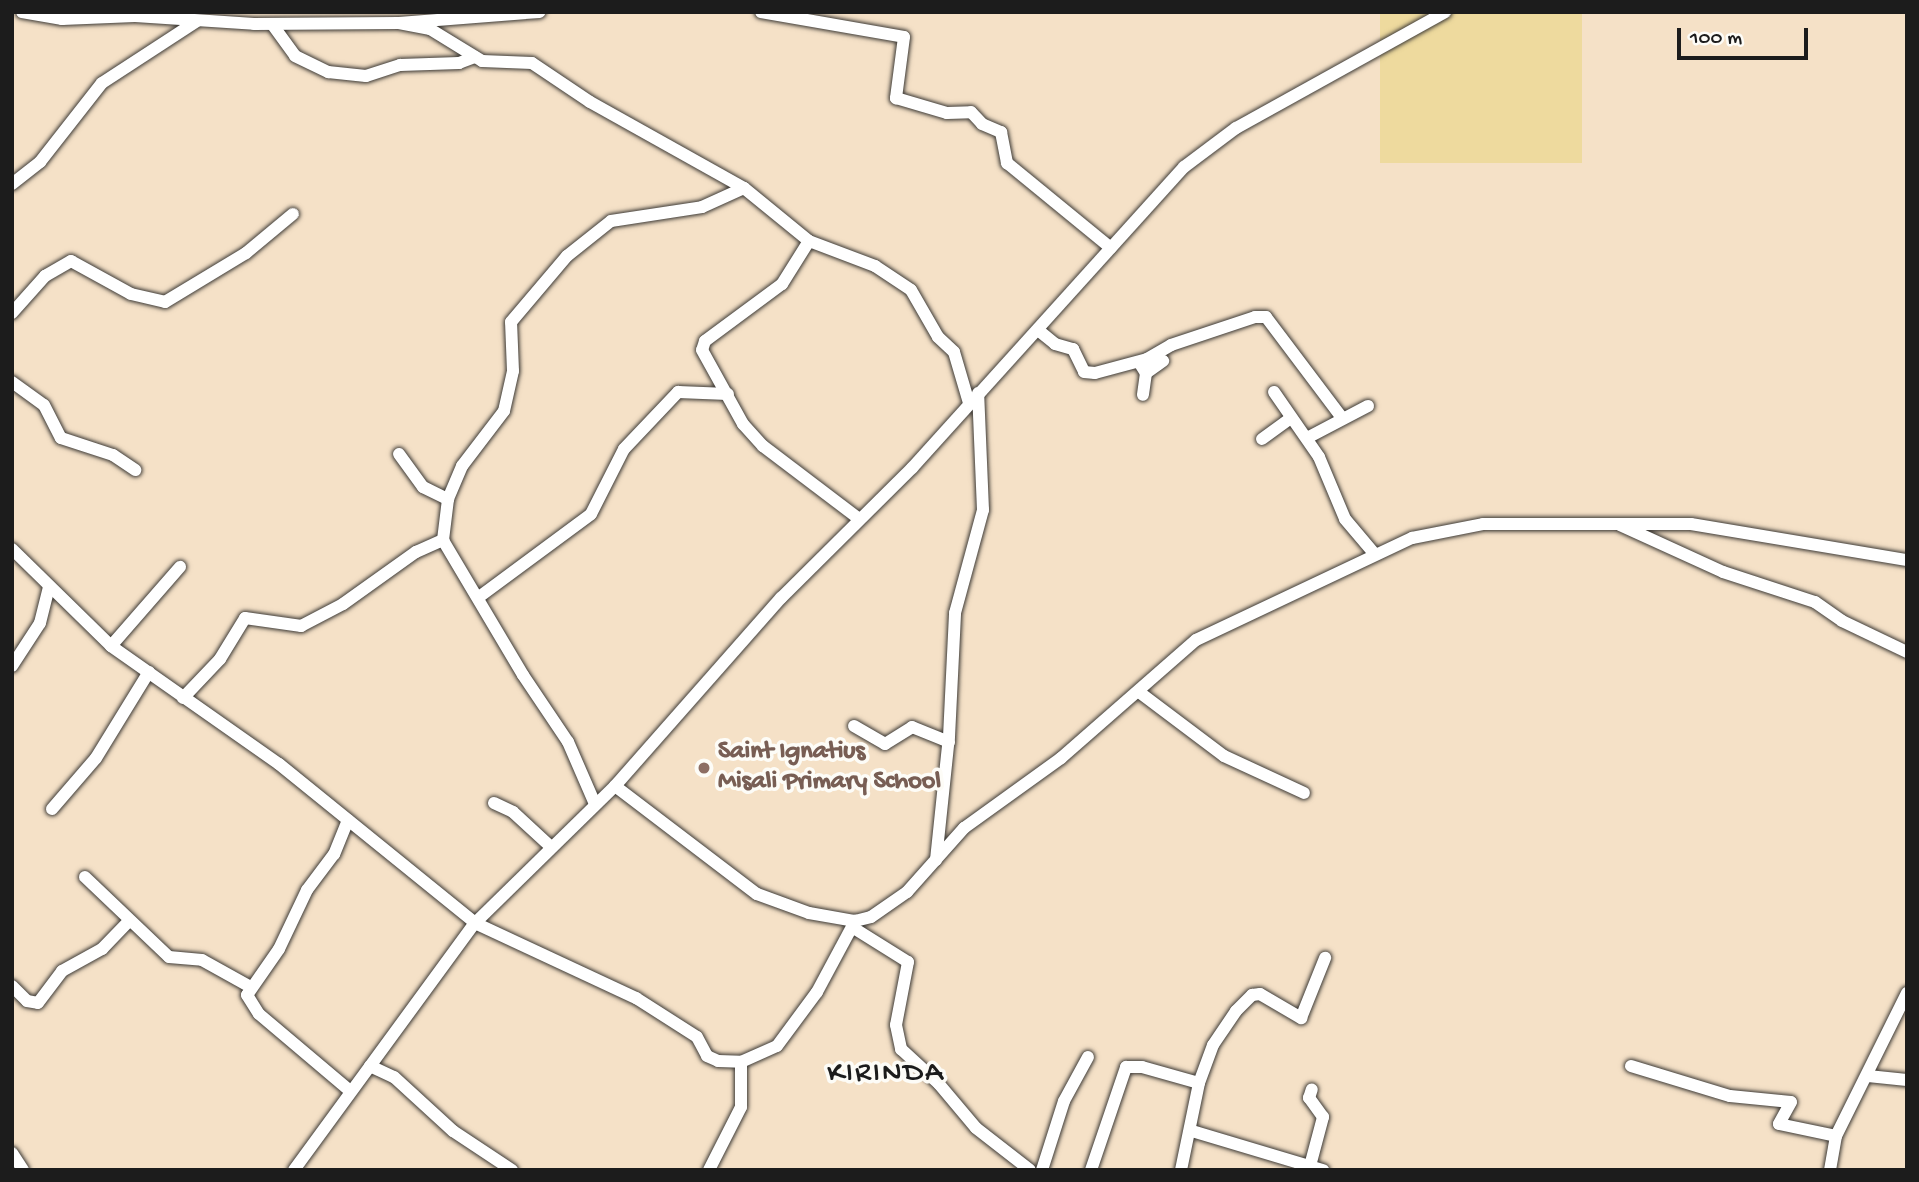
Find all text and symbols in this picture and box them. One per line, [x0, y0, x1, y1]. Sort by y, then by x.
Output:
scale bar [1681, 14, 1812, 58]
text: 100 m [1690, 27, 1742, 52]
place label: Saint Ignatius Misali Primary School [718, 737, 941, 798]
marker: Saint Ignatius Misali Primary School [696, 760, 712, 776]
district label: KIRINDA [828, 1057, 944, 1093]

